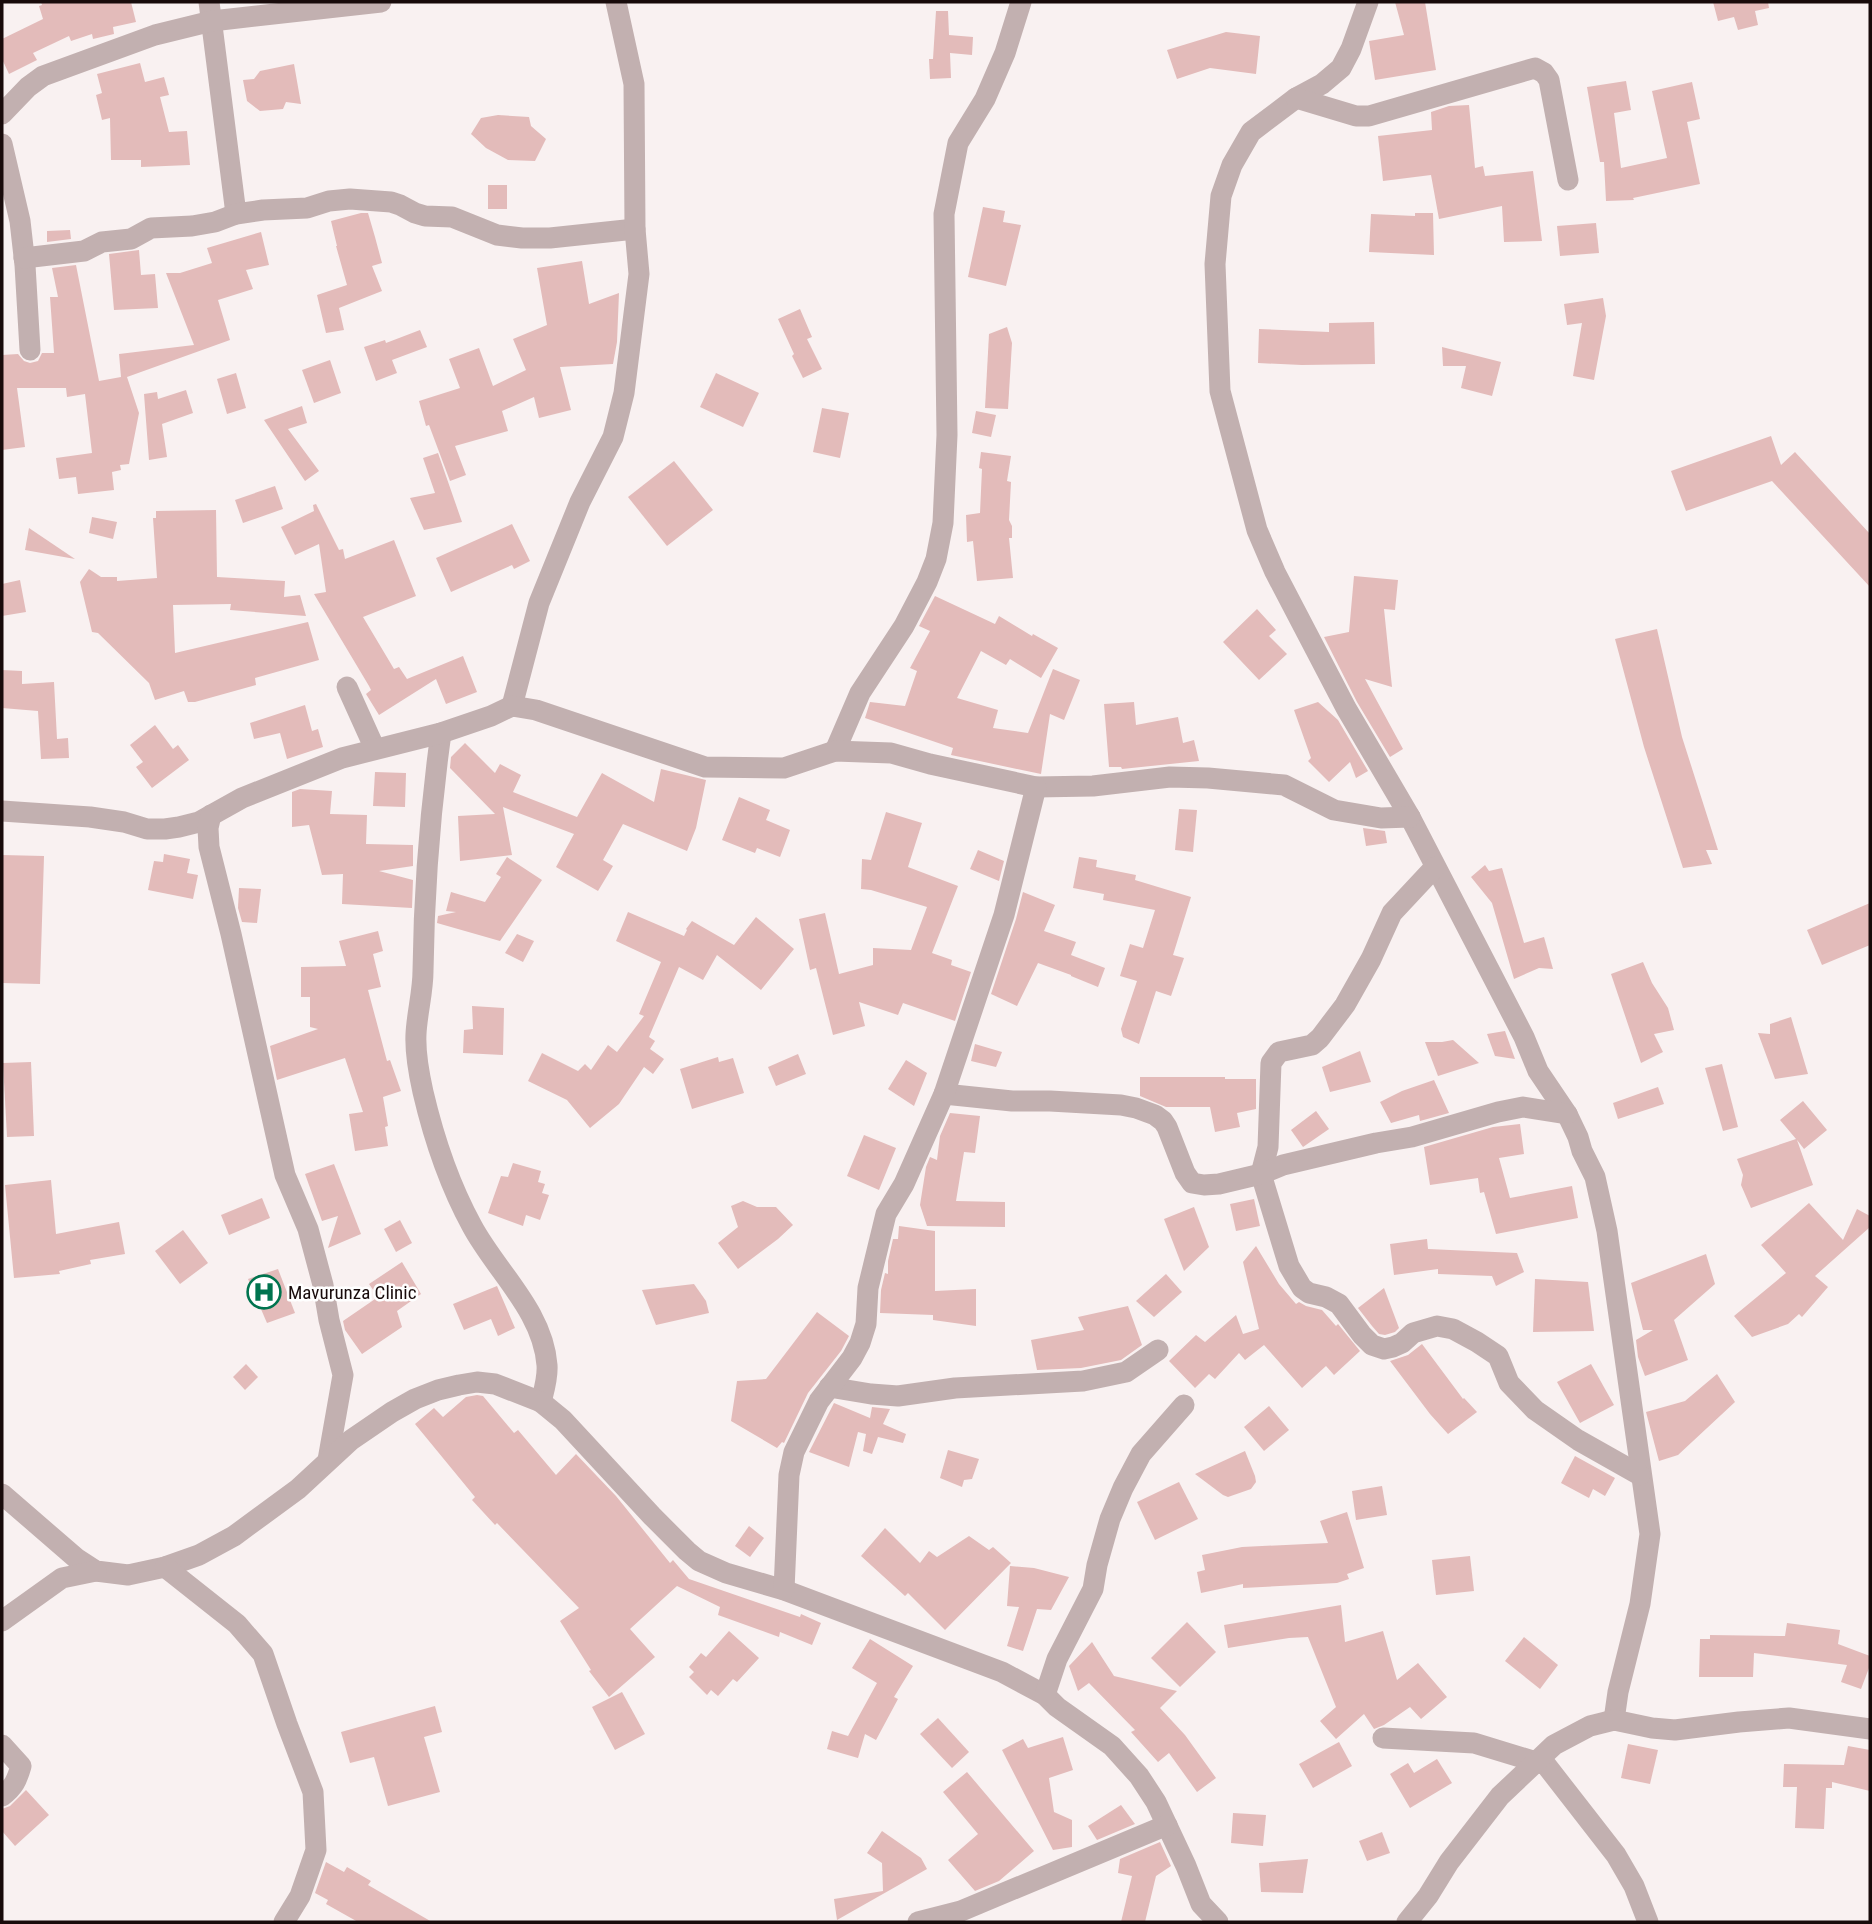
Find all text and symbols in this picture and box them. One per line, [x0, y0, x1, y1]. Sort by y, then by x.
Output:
hospital icon: Mavurunza Clinic [245, 1273, 283, 1311]
place label: Mavurunza Clinic [288, 1281, 417, 1304]

